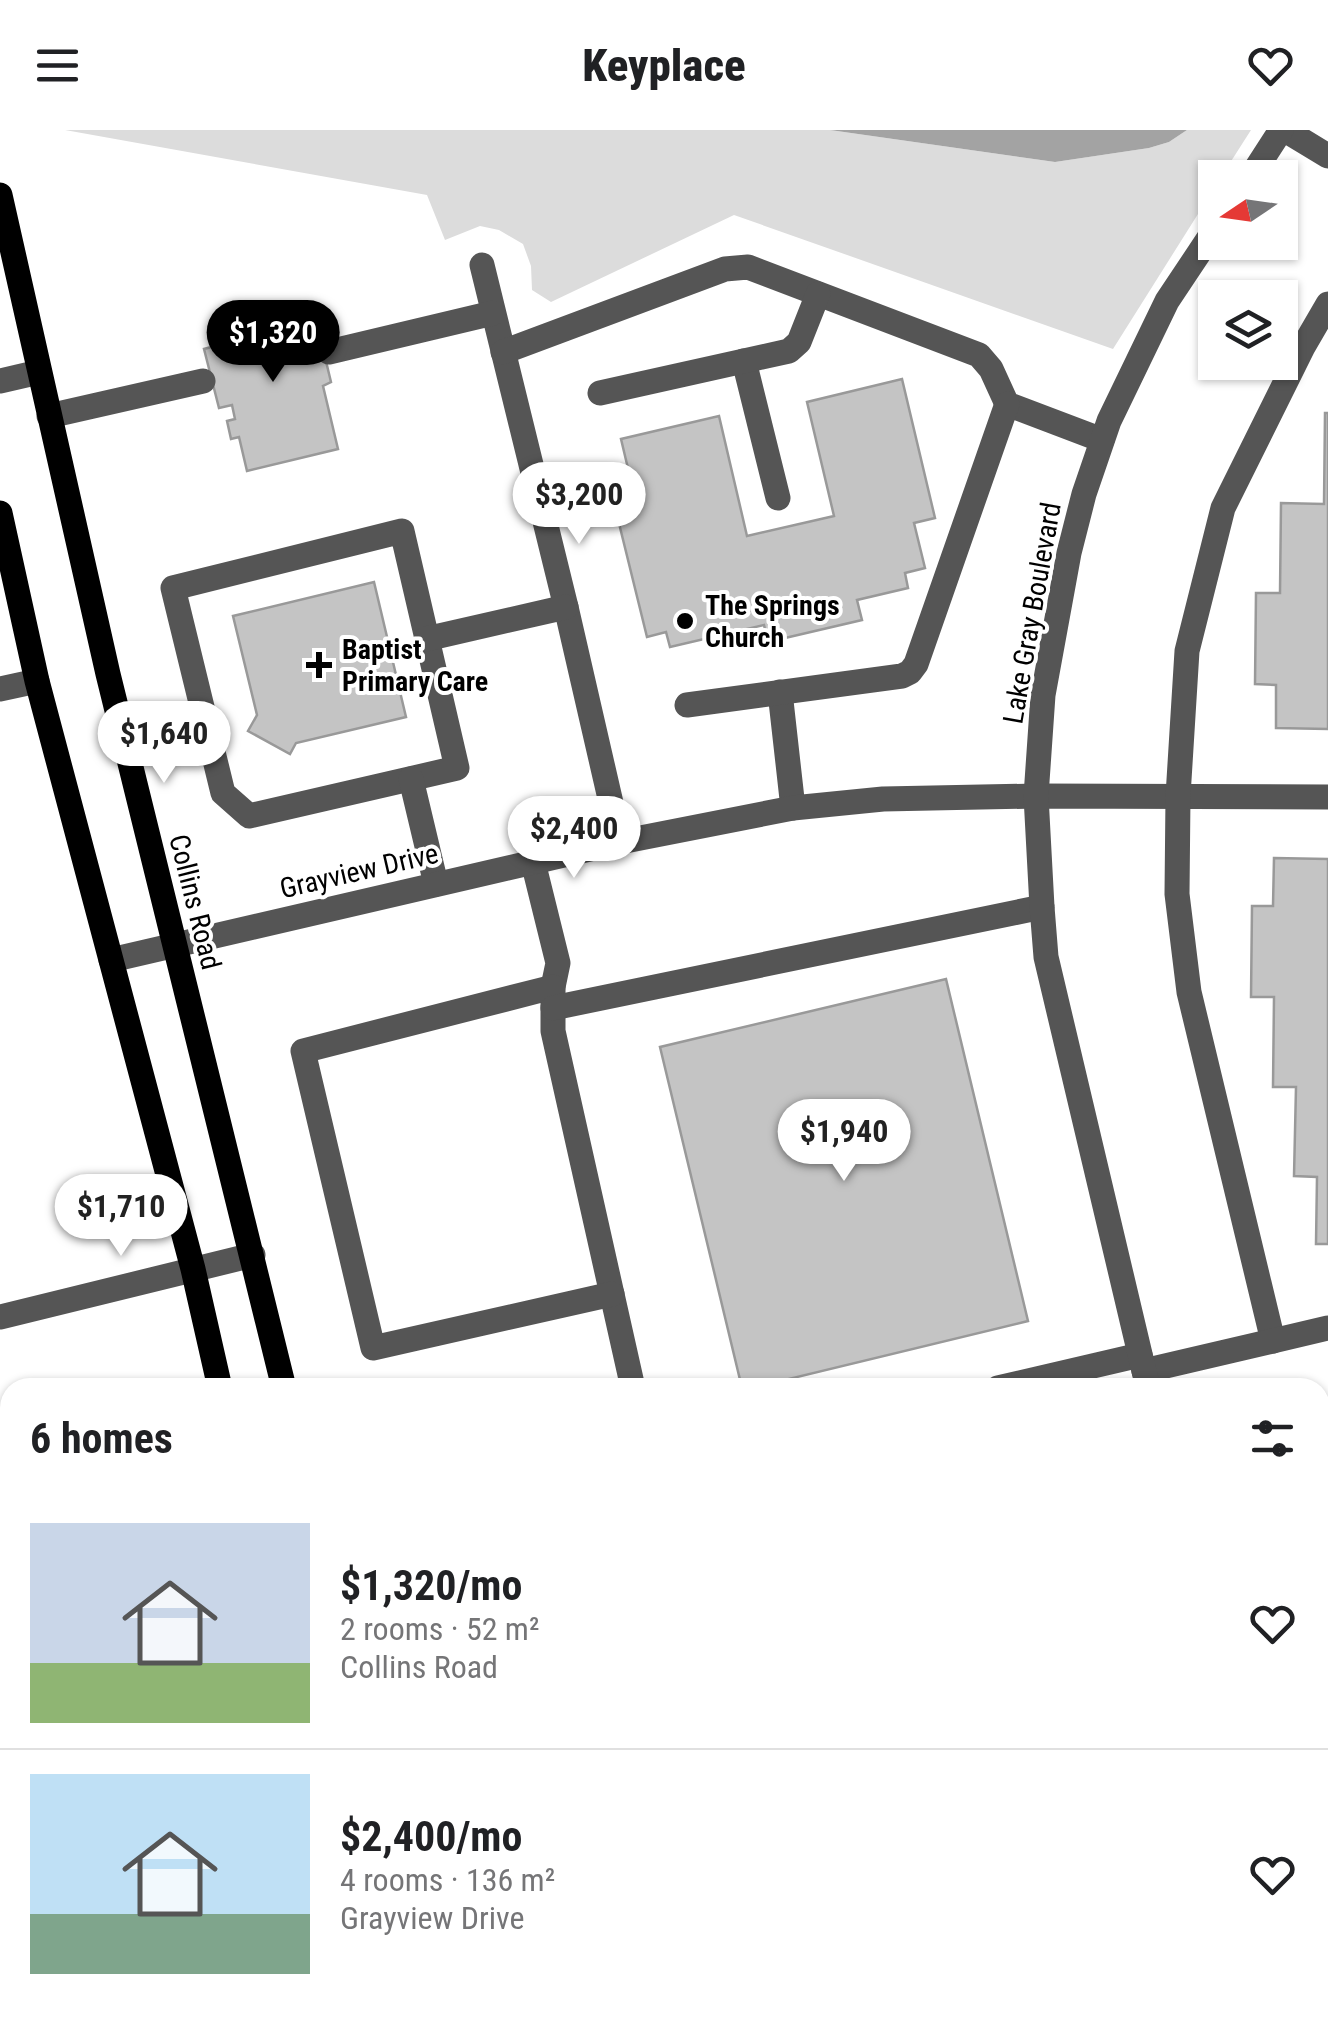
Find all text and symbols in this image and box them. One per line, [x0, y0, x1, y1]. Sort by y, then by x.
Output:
icon: menu [30, 38, 85, 93]
icon: heart [1243, 38, 1298, 93]
text: Keyplace [582, 39, 746, 92]
north arrow [1198, 160, 1298, 260]
map controls [1198, 160, 1298, 380]
button: layers [1198, 280, 1298, 380]
pin: $1,320 [192, 300, 354, 385]
text: $1,320 [229, 313, 317, 351]
pin: $3,200 [498, 462, 660, 547]
text: $3,200 [535, 475, 623, 513]
street label: Lake Gray Boulevard [996, 500, 1068, 726]
place label: The Springs Church [705, 589, 840, 654]
marker: The Springs Church [674, 610, 696, 632]
place label: Baptist Primary Care [342, 633, 488, 698]
marker: Baptist Primary Care [306, 652, 332, 678]
pin: $1,640 [83, 701, 245, 786]
text: $1,640 [120, 714, 208, 752]
pin: $2,400 [493, 796, 655, 881]
text: $2,400 [530, 809, 618, 847]
street label: Collins Road [162, 831, 228, 973]
street label: Grayview Drive [277, 837, 441, 905]
pin: $1,940 [763, 1099, 925, 1184]
text: $1,940 [800, 1112, 888, 1150]
pin: $1,710 [40, 1174, 202, 1259]
text: $1,710 [77, 1187, 165, 1225]
icon: filters [1245, 1411, 1300, 1466]
text: 6 homes [30, 1414, 173, 1463]
text: $1,320/mo [340, 1561, 522, 1610]
icon: home [110, 1563, 230, 1683]
icon: heart [1245, 1596, 1300, 1651]
text: 2 rooms · 52 m² [340, 1610, 539, 1648]
text: Collins Road [340, 1648, 498, 1686]
text: $2,400/mo [340, 1812, 522, 1861]
icon: home [110, 1814, 230, 1934]
icon: heart [1245, 1847, 1300, 1902]
text: 4 rooms · 136 m² [340, 1861, 555, 1899]
text: Grayview Drive [340, 1899, 524, 1937]

